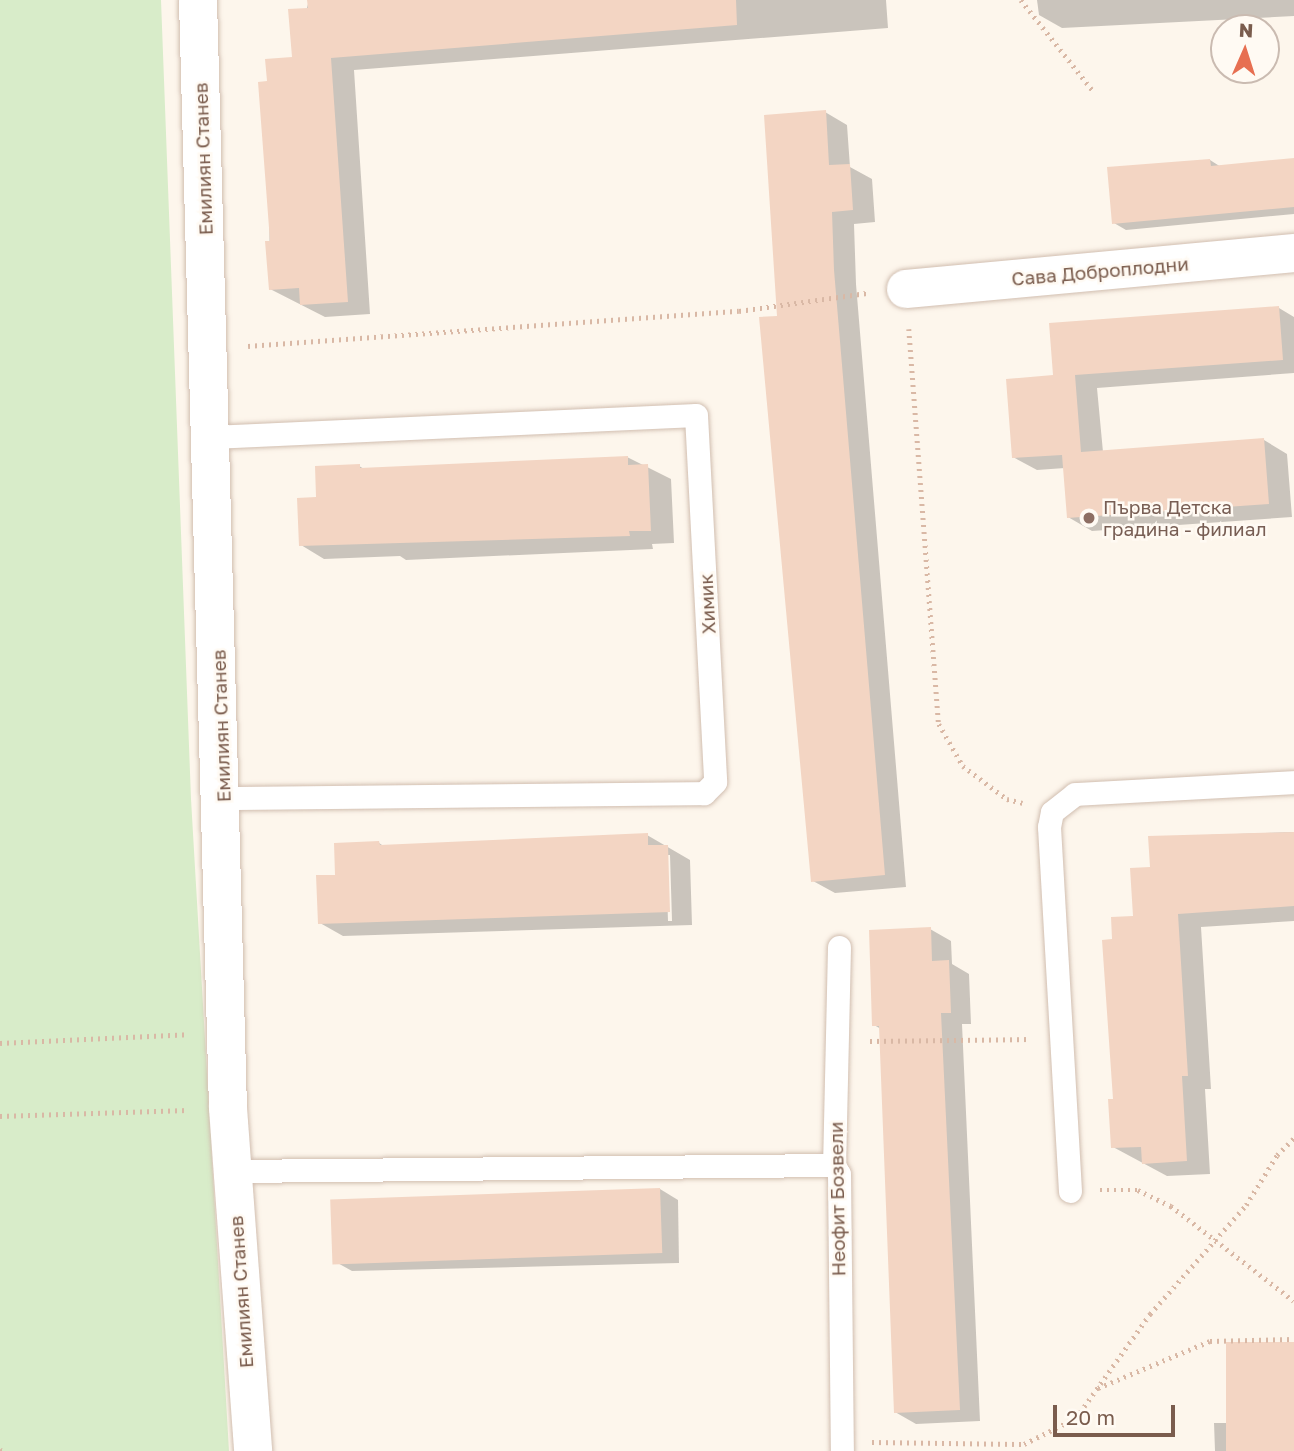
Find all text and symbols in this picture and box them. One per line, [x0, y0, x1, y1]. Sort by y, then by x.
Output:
north arrow [1210, 14, 1280, 84]
text: N [1238, 18, 1254, 41]
street label: Емилиян Станев [189, 82, 217, 236]
street label: Сава Доброплодни [1010, 252, 1190, 290]
place label: Първа Детска градина - филиал [1103, 496, 1266, 540]
marker: Първа Детска градина - филиал [1081, 510, 1097, 526]
street label: Химик [694, 573, 720, 635]
street label: Емилиян Станев [207, 649, 235, 803]
street label: Неофит Бозвели [824, 1121, 850, 1277]
street label: Емилиян Станев [224, 1215, 258, 1369]
scale bar [1056, 1392, 1178, 1436]
text: 20 m [1066, 1404, 1115, 1430]

